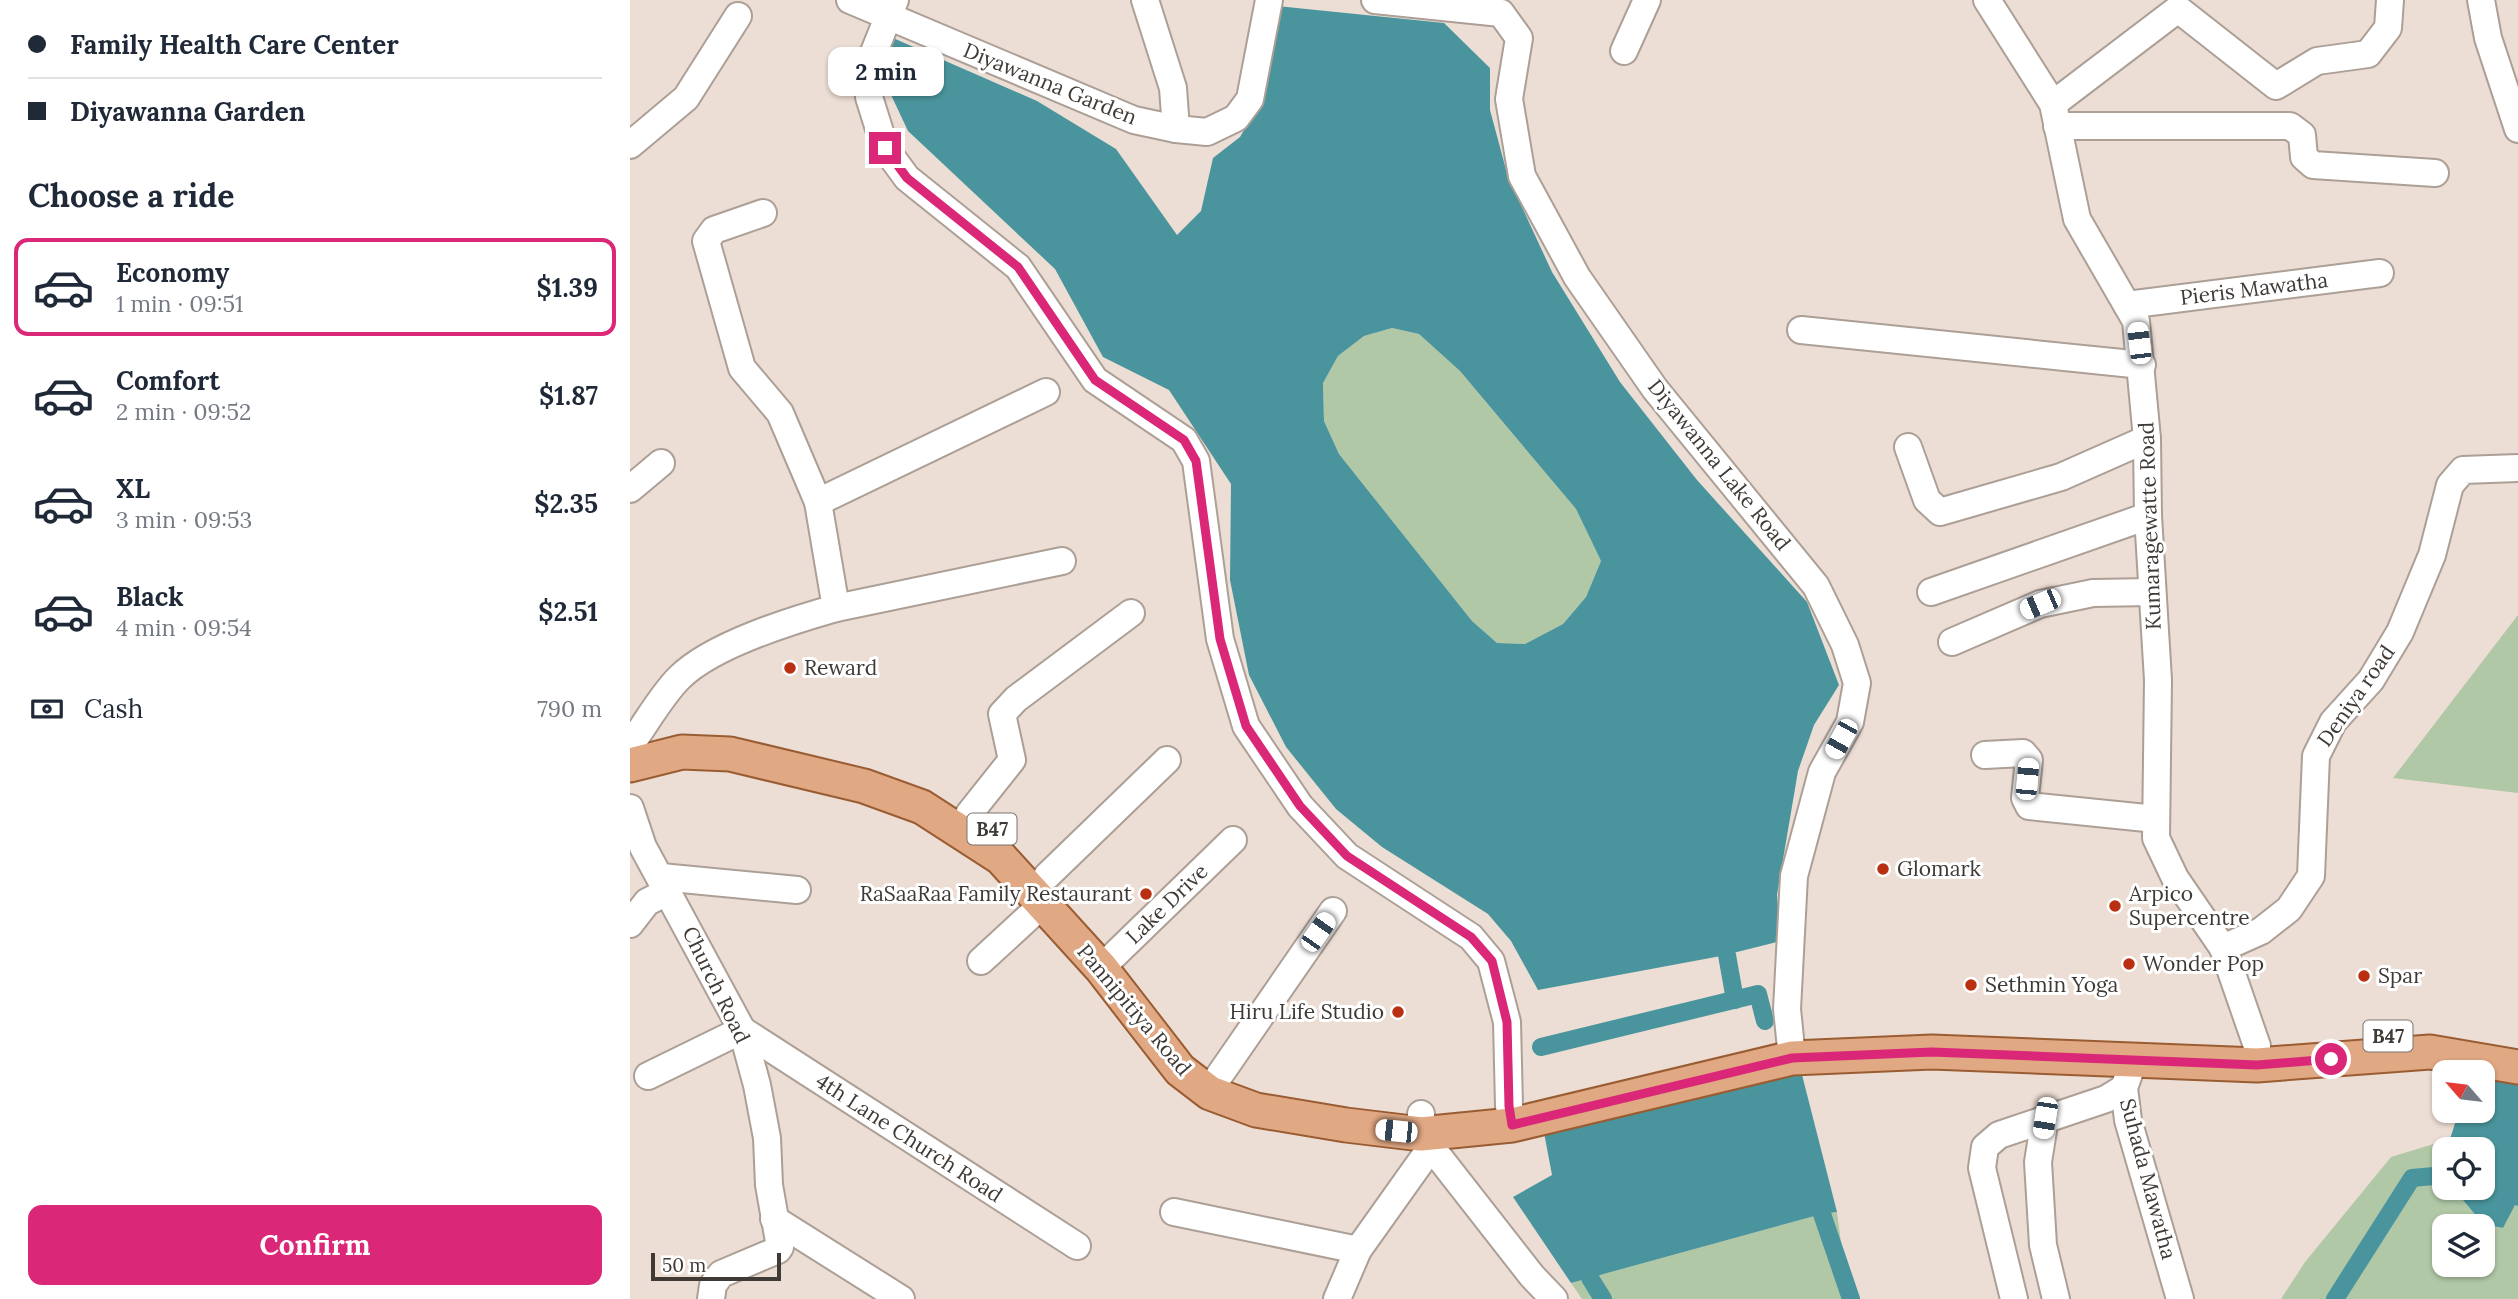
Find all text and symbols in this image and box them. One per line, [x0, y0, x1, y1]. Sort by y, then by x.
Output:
text: Family Health Care Center [70, 28, 399, 61]
street label: Diyawanna Garden [959, 36, 1141, 131]
callout: 2 min [827, 46, 943, 96]
text: 2 min [855, 57, 917, 86]
text: Diyawanna Garden [70, 95, 305, 128]
route end [869, 132, 901, 164]
text: Choose a ride [28, 175, 235, 216]
icon: car [32, 256, 95, 319]
text: Economy [116, 256, 229, 289]
street label: Pieris Mawatha [2178, 266, 2330, 311]
text: $1.39 [537, 271, 598, 304]
text: 1 min · 09:51 [116, 289, 244, 318]
car [2127, 321, 2152, 365]
icon: car [32, 364, 95, 427]
text: Comfort [116, 364, 220, 397]
street label: Diyawanna Lake Road [1642, 374, 1797, 556]
text: $1.87 [539, 379, 598, 412]
text: 2 min · 09:52 [116, 397, 251, 426]
street label: Kumaragewatte Road [2132, 421, 2167, 631]
icon: car [32, 472, 95, 535]
text: XL [116, 472, 150, 505]
text: $2.35 [534, 487, 598, 520]
text: 3 min · 09:53 [116, 505, 252, 534]
icon: car [32, 580, 95, 643]
text: Black [116, 580, 184, 613]
car [2017, 586, 2064, 622]
text: $2.51 [538, 595, 598, 628]
text: 4 min · 09:54 [116, 613, 252, 642]
street label: Deniya road [2311, 640, 2400, 752]
place label: Reward [804, 654, 877, 681]
marker: Reward [782, 660, 798, 676]
icon: cash [28, 690, 66, 728]
text: Cash [84, 692, 143, 725]
text: 790 m [537, 694, 602, 723]
car [1822, 716, 1861, 762]
car [2015, 757, 2040, 801]
road number: B47 [968, 814, 1016, 844]
place label: Glomark [1897, 855, 1982, 882]
street label: Lake Drive [1120, 858, 1213, 949]
marker: Glomark [1875, 861, 1891, 877]
place label: RaSaaRaa Family Restaurant [860, 880, 1133, 907]
place label: Arpico Supercentre [2128, 880, 2250, 931]
marker: RaSaaRaa Family Restaurant [1138, 886, 1154, 902]
marker: Arpico Supercentre [2107, 898, 2123, 914]
car [1298, 909, 1339, 955]
street label: Church Road [677, 922, 756, 1048]
street label: Pannipitiya Road [1071, 938, 1197, 1081]
place label: Wonder Pop [2143, 950, 2264, 977]
marker: Wonder Pop [2121, 956, 2137, 972]
place label: Spar [2378, 962, 2422, 989]
marker: Spar [2356, 968, 2372, 984]
place label: Sethmin Yoga [1985, 971, 2119, 998]
marker: Sethmin Yoga [1963, 977, 1979, 993]
place label: Hiru Life Studio [1230, 998, 1384, 1025]
marker: Hiru Life Studio [1390, 1004, 1406, 1020]
road number: B47 [2364, 1020, 2412, 1052]
route start [2315, 1043, 2347, 1075]
north arrow [2432, 1060, 2496, 1124]
map controls [2432, 1060, 2495, 1277]
street label: 4th Lane Church Road [811, 1067, 1008, 1208]
car [2032, 1096, 2059, 1140]
street label: Suhada Mawatha [2114, 1096, 2183, 1262]
car [1375, 1118, 1418, 1144]
button: locate [2432, 1137, 2495, 1200]
button: Confirm [28, 1205, 602, 1285]
button: layers [2432, 1214, 2495, 1277]
scale bar [651, 1250, 780, 1282]
text: 50 m [662, 1253, 706, 1277]

